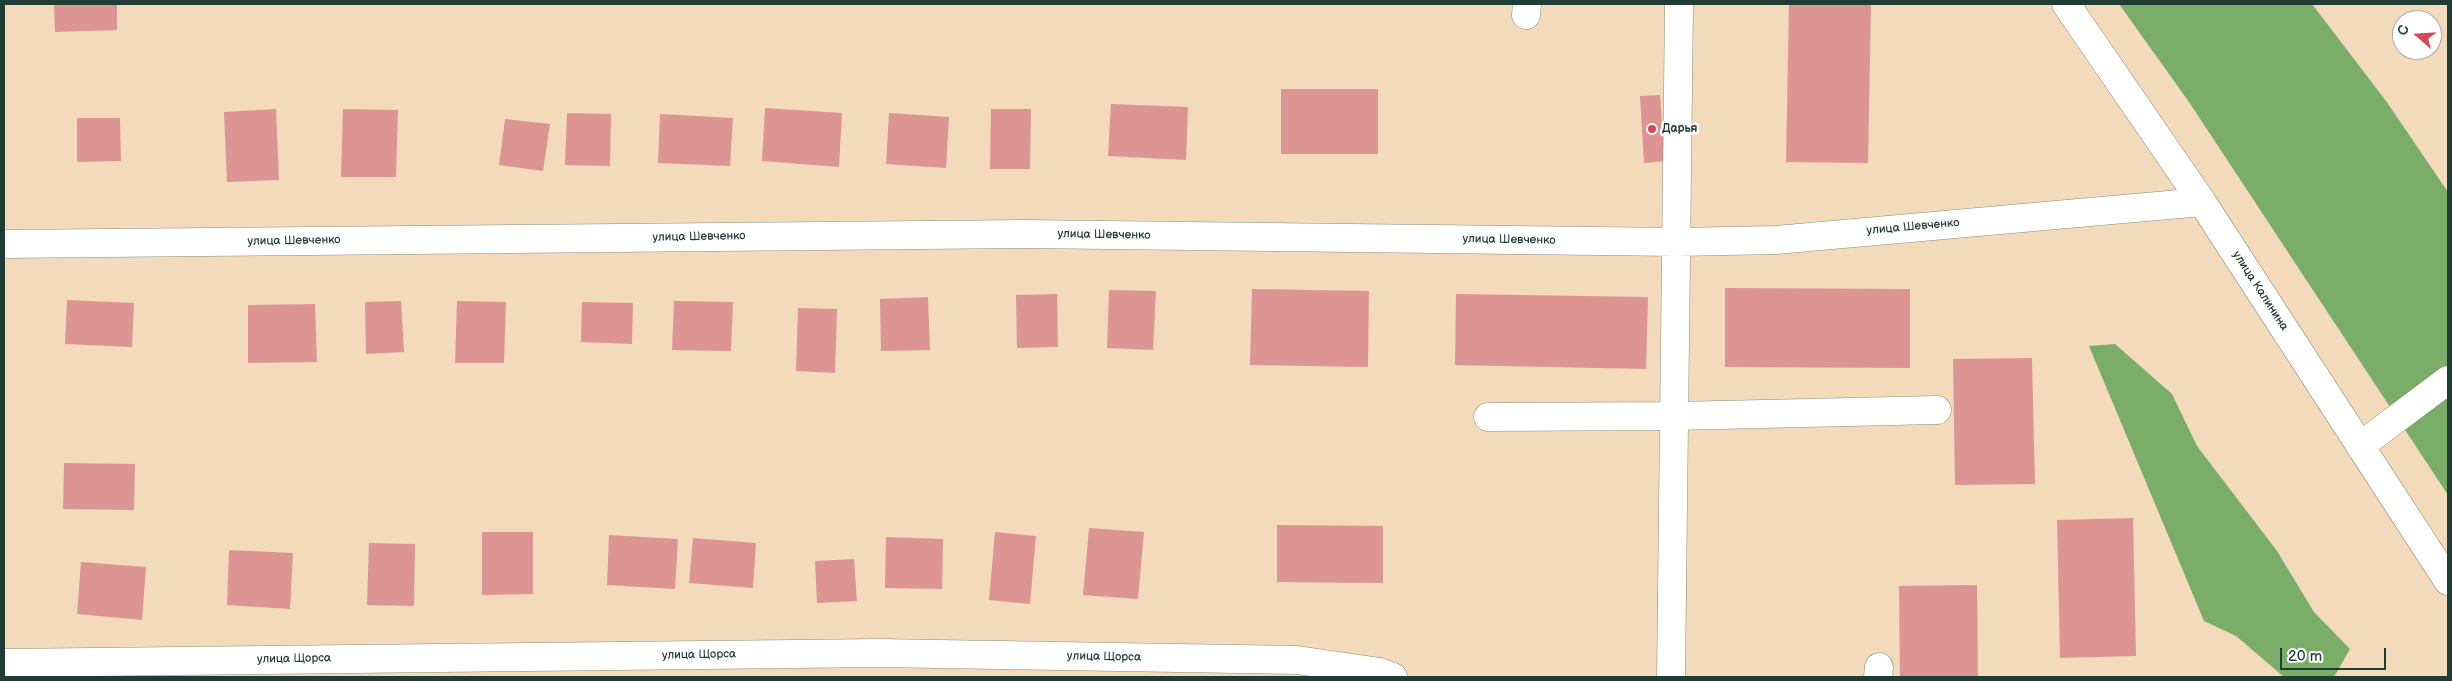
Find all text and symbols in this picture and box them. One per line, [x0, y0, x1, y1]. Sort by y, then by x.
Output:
north arrow [2392, 10, 2442, 60]
text: С [2394, 23, 2413, 38]
place label: Дарья [1662, 122, 1698, 136]
marker: Дарья [1646, 123, 1658, 135]
street label: улица Шевченко [1866, 216, 1960, 238]
street label: улица Шевченко [1057, 227, 1151, 243]
street label: улица Шевченко [652, 229, 746, 245]
street label: улица Шевченко [1462, 232, 1556, 248]
street label: улица Шевченко [247, 233, 341, 249]
street label: улица Калинина [2229, 248, 2291, 334]
scale bar [2282, 638, 2388, 670]
street label: улица Щорса [662, 647, 736, 663]
text: 20 m [2288, 647, 2322, 666]
street label: улица Щорса [1067, 649, 1141, 665]
street label: улица Щорса [257, 651, 331, 667]

